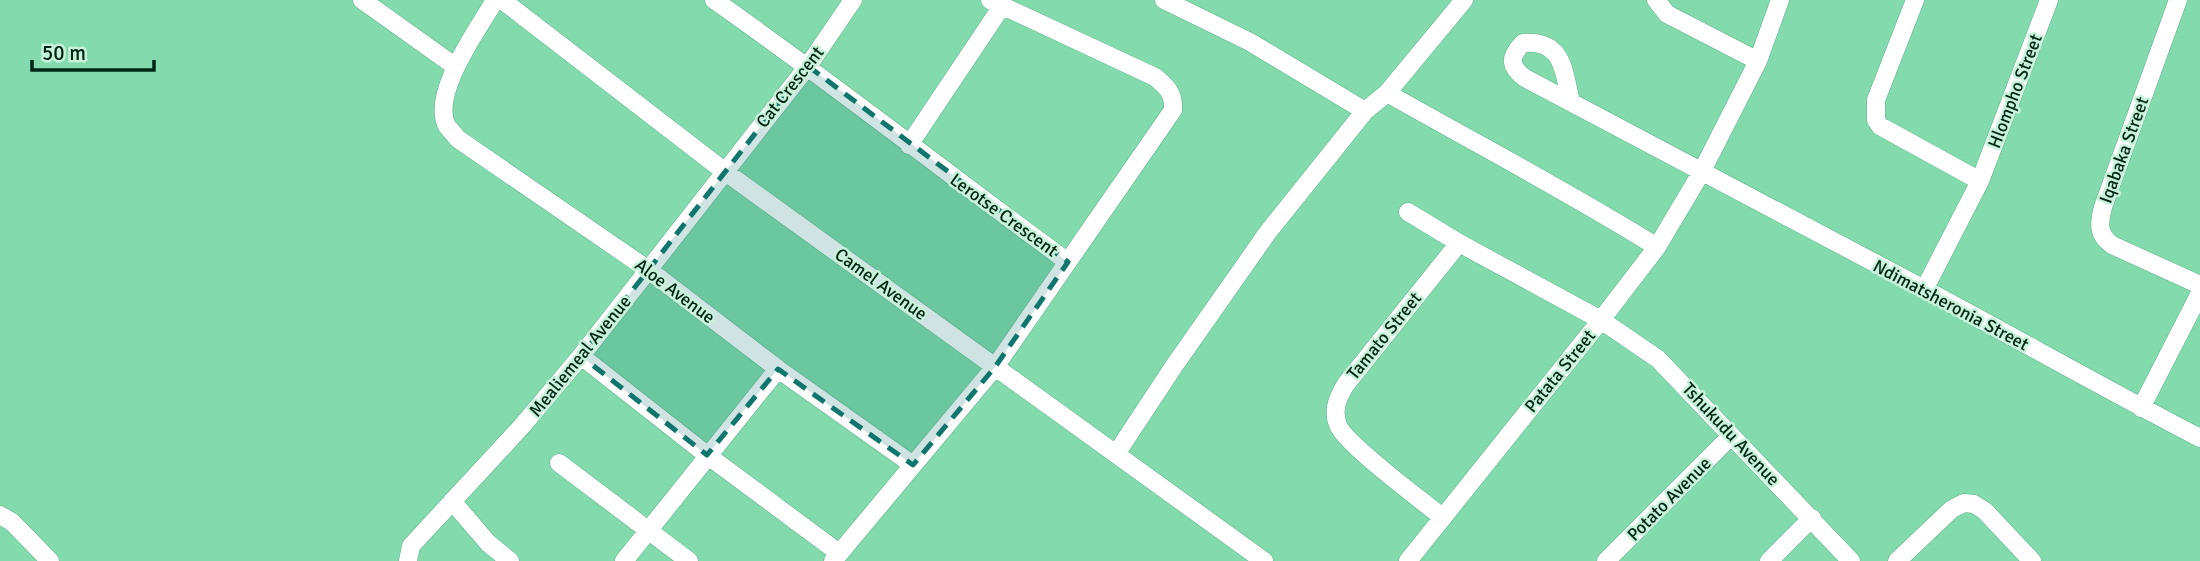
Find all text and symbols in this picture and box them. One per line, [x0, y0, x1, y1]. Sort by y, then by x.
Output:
scale bar [32, 28, 154, 72]
street label: Hlompho Street [1983, 31, 2047, 151]
text: 50 m [42, 40, 86, 66]
street label: Cat Crescent [751, 42, 829, 132]
street label: Iqabaka Street [2095, 94, 2153, 206]
street label: Lerotse Crescent [946, 168, 1062, 262]
street label: Camel Avenue [831, 243, 931, 325]
street label: Aloe Avenue [631, 254, 719, 328]
street label: Ndimatsheronia Street [1869, 255, 2033, 355]
street label: Tamato Street [1342, 288, 1426, 384]
street label: Mealiemeal Avenue [524, 291, 636, 421]
street label: Patata Street [1520, 325, 1600, 417]
street label: Tshukudu Avenue [1678, 378, 1784, 490]
street label: Potato Avenue [1622, 452, 1716, 546]

